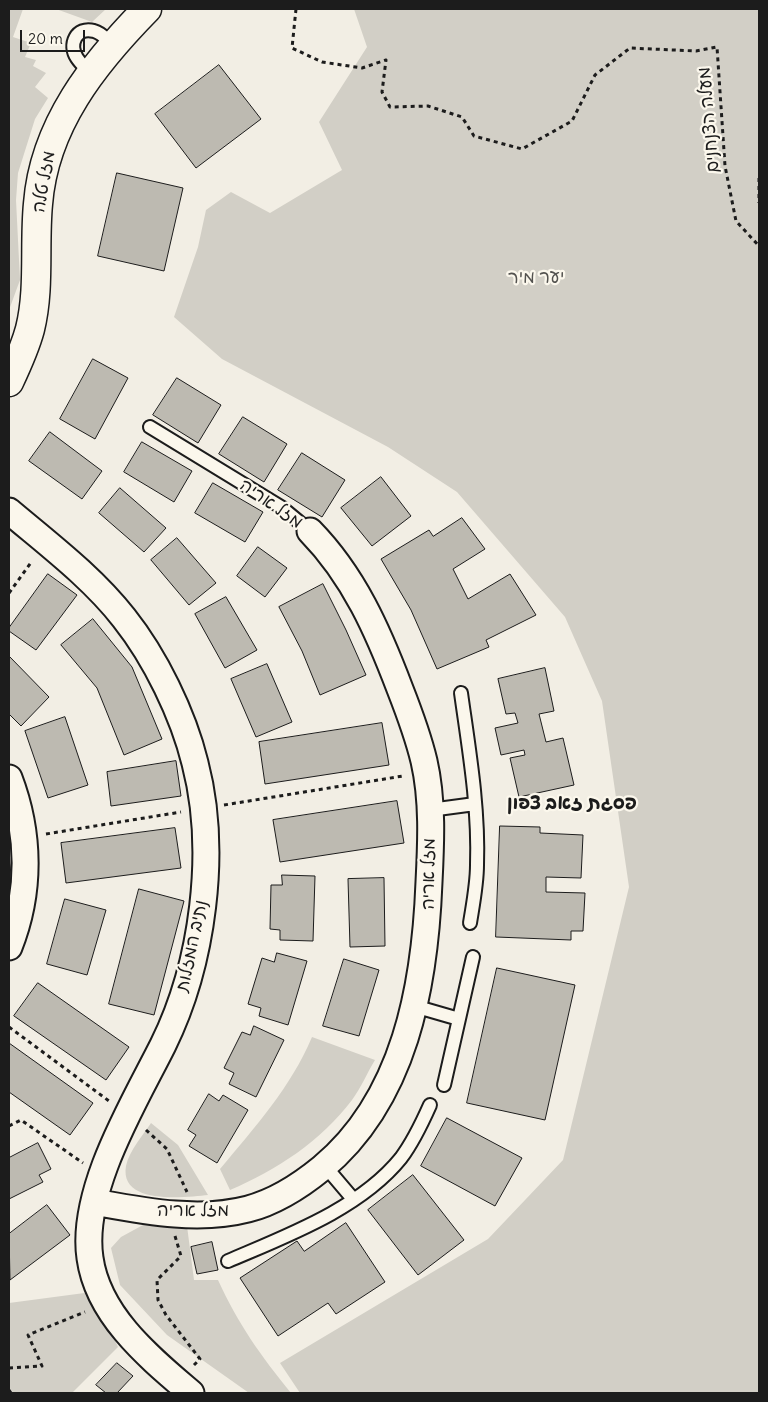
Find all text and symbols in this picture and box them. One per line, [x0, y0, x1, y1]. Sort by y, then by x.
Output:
scale bar [22, 20, 88, 52]
text: 20 m [28, 29, 63, 48]
street label: מעלה הצנחנים [694, 66, 724, 174]
street label: מזל טלה [28, 149, 60, 215]
park label: יער מיר [508, 267, 564, 289]
street label: מזל אריה [235, 474, 307, 534]
district label: פסגת זאב צפון [507, 793, 637, 815]
street label: מזל אריה [418, 838, 440, 910]
street label: נתיב המזלות [172, 898, 212, 994]
street label: מזל אריה [157, 1200, 229, 1222]

